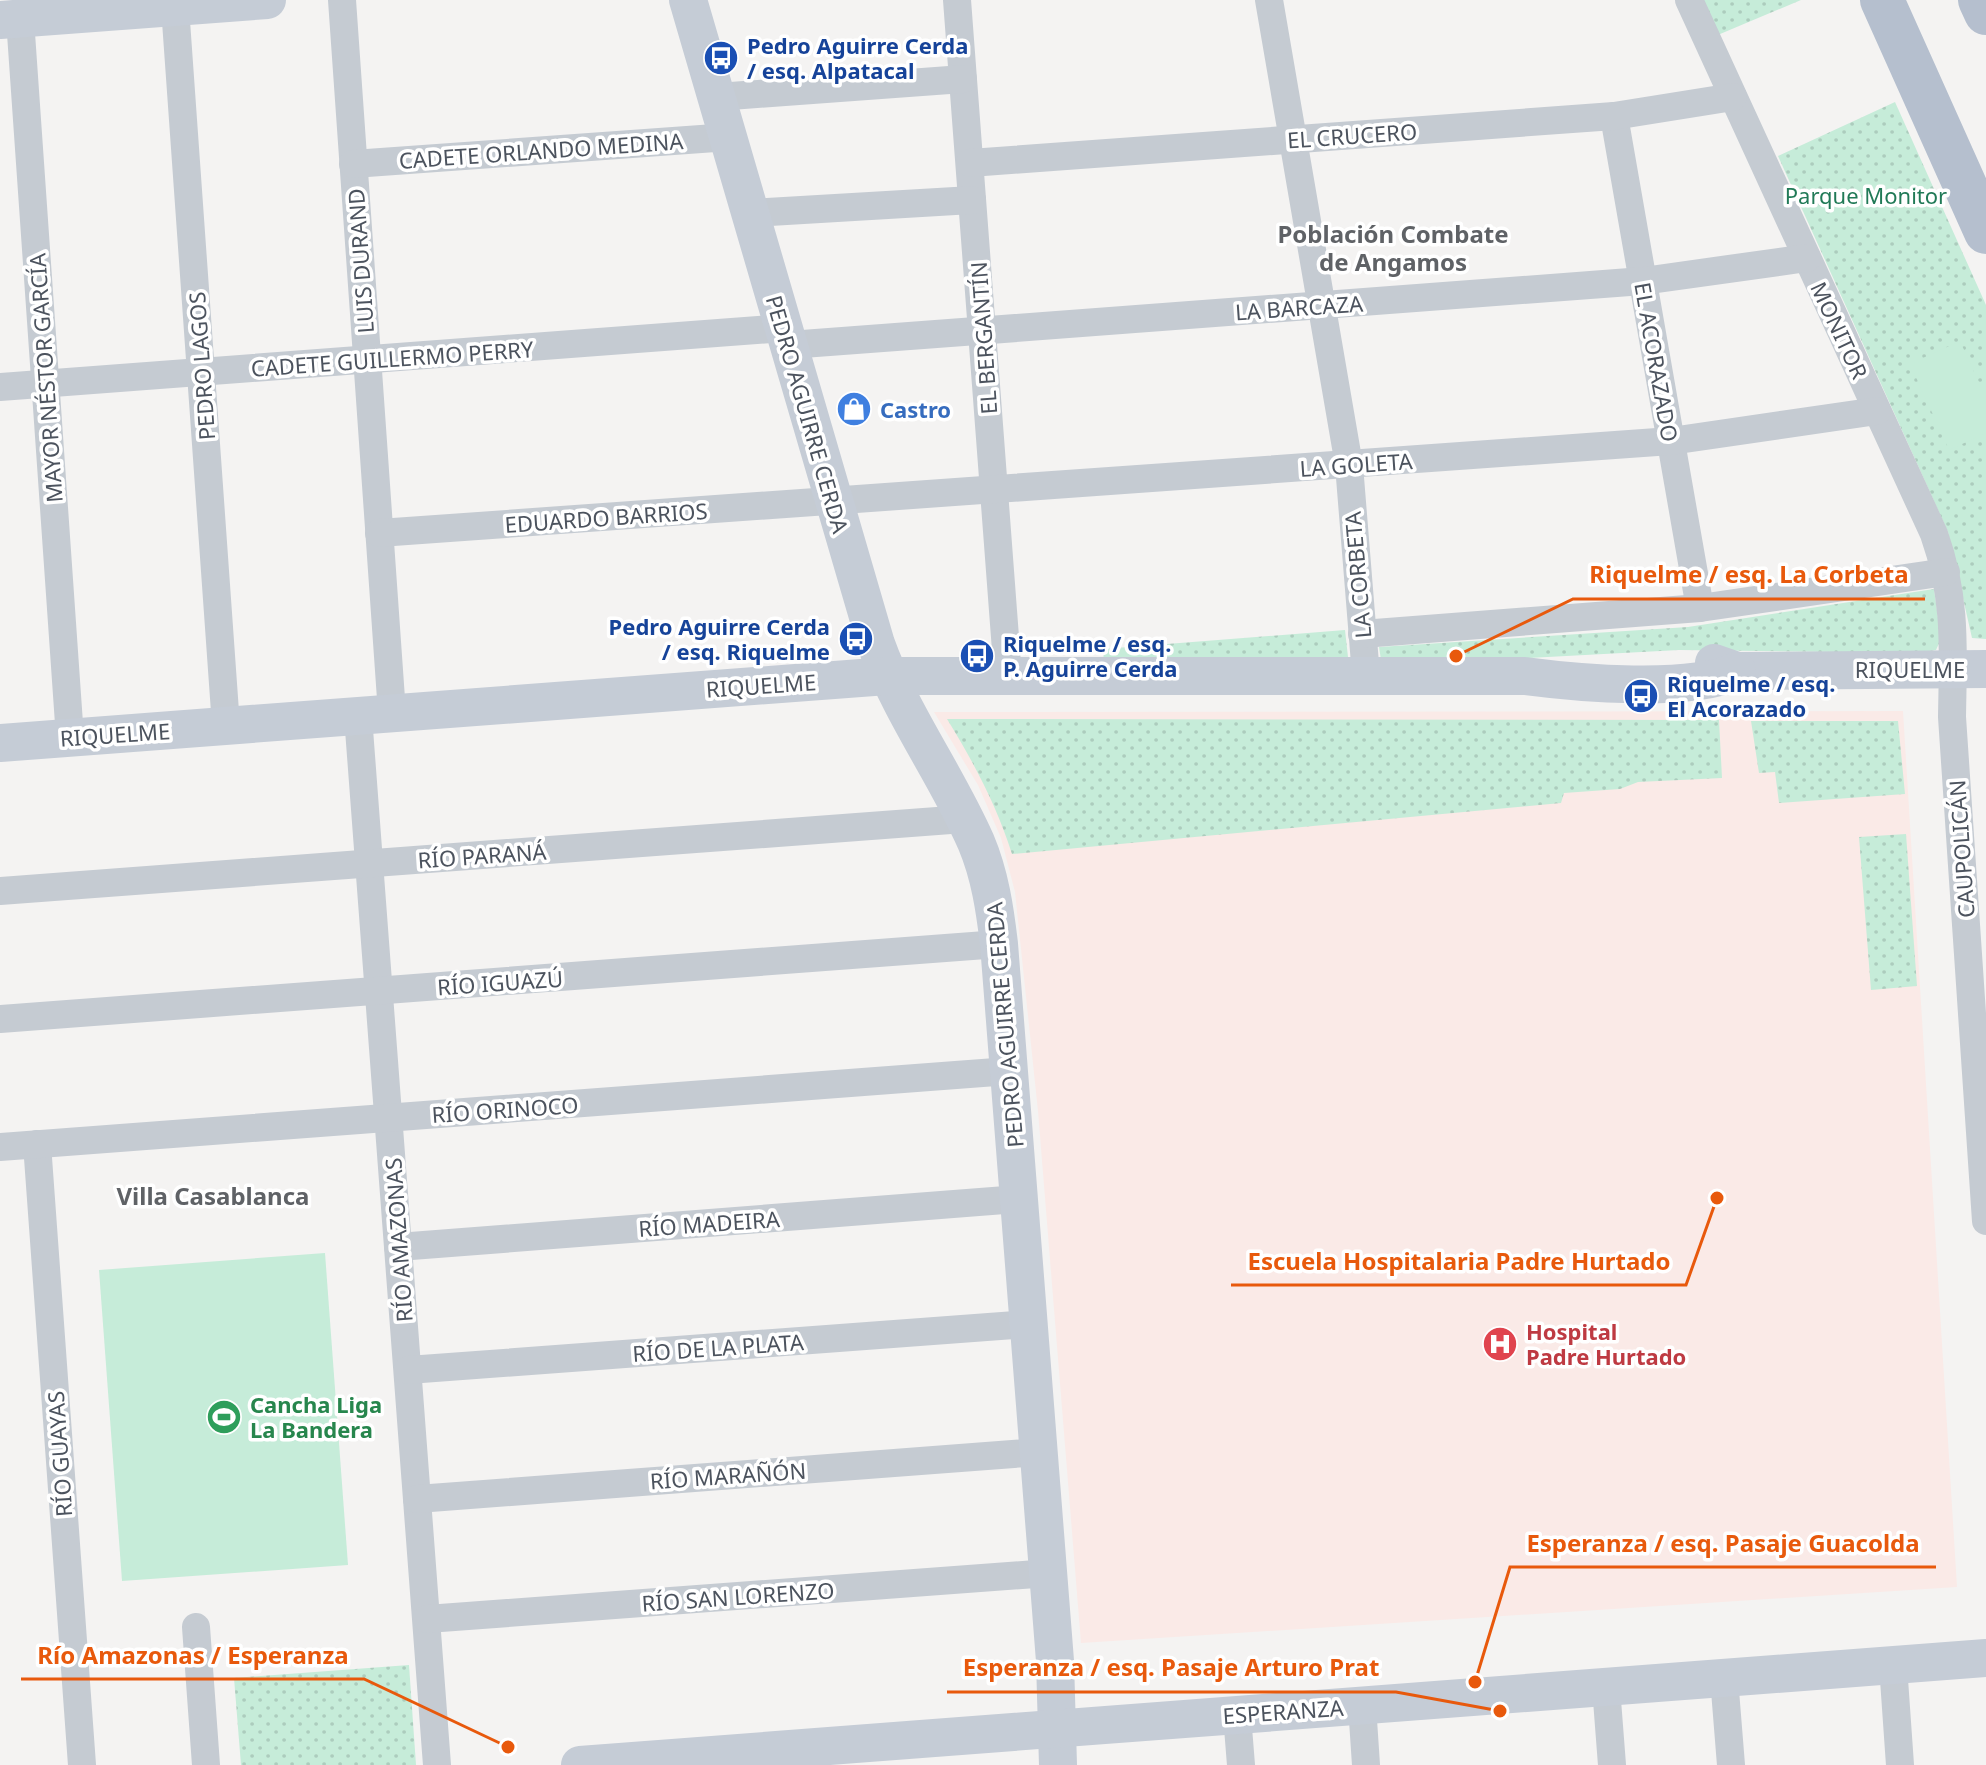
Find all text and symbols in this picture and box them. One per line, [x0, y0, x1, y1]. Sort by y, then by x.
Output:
place label: Pedro Aguirre Cerda / esq. Alpatacal [747, 30, 968, 85]
bus stop icon: Pedro Aguirre Cerda / esq. Alpatacal [702, 39, 740, 77]
street label: EL CRUCERO [1286, 115, 1418, 155]
street label: CADETE ORLANDO MEDINA [398, 125, 685, 175]
park label: Parque Monitor [1785, 180, 1947, 210]
street label: LUIS DURAND [340, 187, 380, 335]
district label: Población Combate de Angamos [1277, 217, 1509, 278]
street label: MAYOR NÉSTOR GARCÍA [21, 251, 69, 504]
street label: EL BERGANTÍN [963, 261, 1003, 415]
street label: MONITOR [1804, 277, 1876, 384]
street label: EL ACORAZADO [1628, 280, 1686, 444]
street label: LA BARCAZA [1234, 288, 1365, 326]
street label: PEDRO LAGOS [181, 291, 221, 441]
street label: PEDRO AGUIRRE CERDA [760, 292, 857, 537]
street label: CADETE GUILLERMO PERRY [250, 333, 535, 383]
shop icon: Castro [835, 390, 873, 428]
place label: Castro [880, 394, 951, 424]
street label: LA GOLETA [1299, 445, 1414, 483]
street label: EDUARDO BARRIOS [504, 495, 708, 539]
street label: LA CORBETA [1336, 510, 1377, 640]
callout: Riquelme / esq. La Corbeta [1573, 551, 1925, 599]
text: Riquelme / esq. La Corbeta [1589, 557, 1909, 590]
place label: Pedro Aguirre Cerda / esq. Riquelme [609, 611, 830, 666]
bus stop icon: Pedro Aguirre Cerda / esq. Riquelme [837, 620, 875, 658]
place label: Riquelme / esq. P. Aguirre Cerda [1003, 628, 1178, 683]
bus stop icon: Riquelme / esq. P. Aguirre Cerda [958, 637, 996, 675]
street label: RIQUELME [1855, 654, 1965, 684]
street label: RIQUELME [705, 666, 817, 704]
place label: Riquelme / esq. El Acorazado [1667, 668, 1835, 723]
bus stop icon: Riquelme / esq. El Acorazado [1622, 677, 1660, 715]
street label: RIQUELME [59, 715, 171, 753]
street label: CAUPOLICÁN [1941, 779, 1981, 919]
street label: RÍO PARANÁ [417, 835, 548, 874]
street label: PEDRO AGUIRRE CERDA [978, 900, 1030, 1149]
street label: RÍO IGUAZÚ [436, 963, 564, 1001]
street label: RÍO ORINOCO [431, 1089, 579, 1129]
street label: RÍO AMAZONAS [377, 1157, 419, 1323]
district label: Villa Casablanca [117, 1179, 309, 1212]
street label: RÍO MADEIRA [637, 1203, 782, 1243]
callout: Escuela Hospitalaria Padre Hurtado [1231, 1237, 1686, 1285]
text: Escuela Hospitalaria Padre Hurtado [1247, 1244, 1671, 1277]
place label: Hospital Padre Hurtado [1526, 1316, 1686, 1371]
hospital icon: Hospital Padre Hurtado [1481, 1325, 1519, 1363]
street label: RÍO DE LA PLATA [631, 1326, 806, 1368]
place label: Cancha Liga La Bandera [250, 1389, 382, 1444]
street label: RÍO GUAYAS [40, 1390, 78, 1518]
sports icon: Cancha Liga La Bandera [205, 1398, 243, 1436]
street label: RÍO MARAÑÓN [649, 1455, 807, 1495]
callout: Esperanza / esq. Pasaje Guacolda [1510, 1519, 1936, 1567]
text: Esperanza / esq. Pasaje Guacolda [1526, 1526, 1920, 1559]
street label: RÍO SAN LORENZO [641, 1574, 835, 1618]
callout: Río Amazonas / Esperanza [21, 1631, 364, 1679]
text: Río Amazonas / Esperanza [37, 1638, 349, 1671]
callout: Esperanza / esq. Pasaje Arturo Prat [947, 1644, 1396, 1692]
text: Esperanza / esq. Pasaje Arturo Prat [963, 1650, 1379, 1683]
street label: ESPERANZA [1222, 1692, 1345, 1730]

